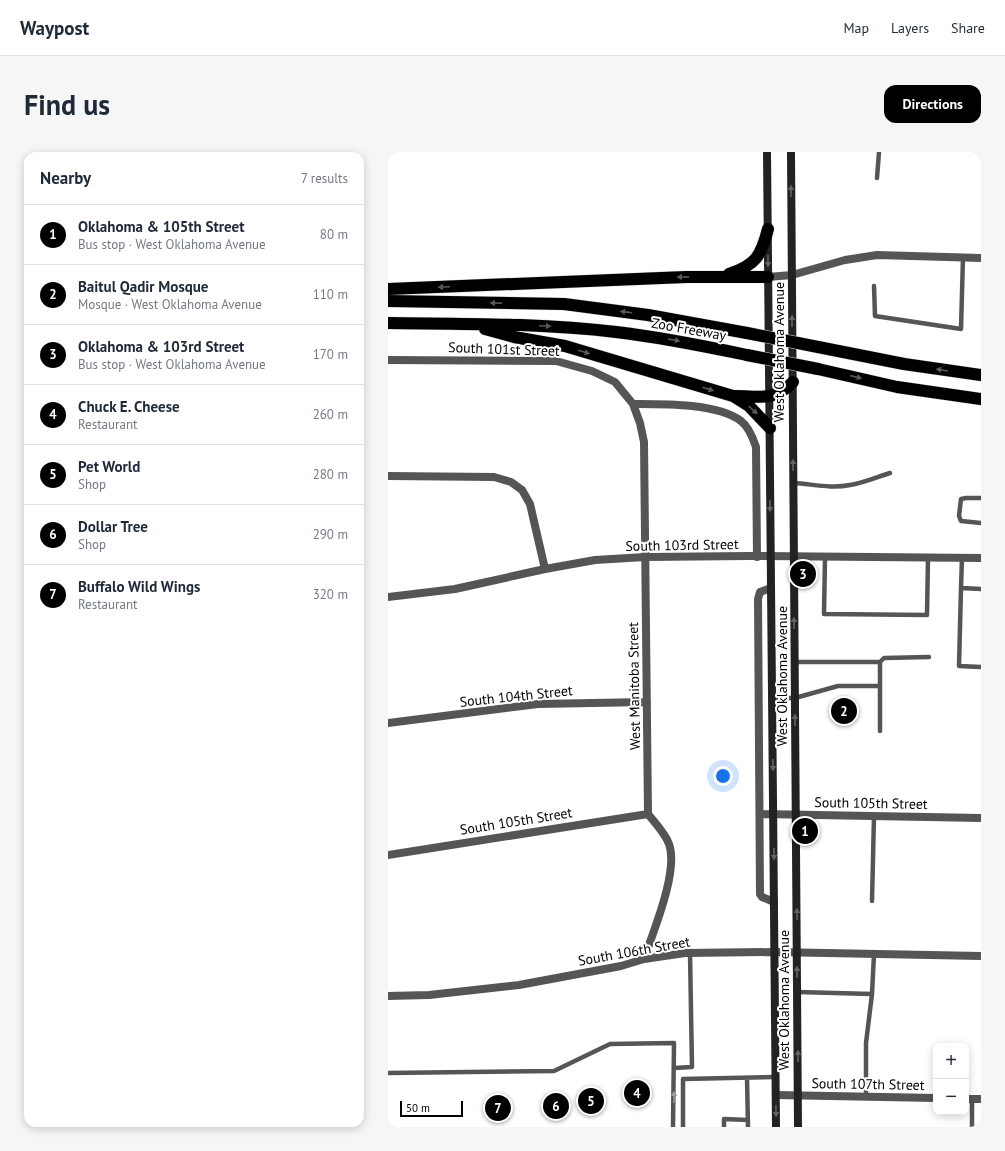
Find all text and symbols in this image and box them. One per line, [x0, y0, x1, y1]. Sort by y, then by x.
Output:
text: Waypost [20, 16, 89, 40]
text: Map [843, 19, 869, 37]
text: Layers [891, 19, 929, 37]
text: Share [951, 19, 985, 37]
button: Directions [884, 85, 981, 123]
text: Find us [24, 86, 110, 123]
text: Nearby [40, 167, 91, 189]
text: 7 results [301, 170, 348, 187]
one-way arrow [788, 184, 794, 197]
text: Oklahoma & 105th Street [78, 217, 244, 236]
text: 1 [49, 226, 57, 243]
text: 80 m [320, 226, 348, 243]
text: Bus stop · West Oklahoma Avenue [78, 236, 266, 253]
one-way arrow [765, 255, 771, 268]
one-way arrow [676, 274, 689, 280]
text: Baitul Qadir Mosque [78, 277, 208, 296]
street label: West Oklahoma Avenue [770, 282, 788, 422]
one-way arrow [437, 284, 450, 290]
text: 2 [49, 286, 57, 303]
text: 110 m [313, 286, 348, 303]
text: Mosque · West Oklahoma Avenue [78, 296, 262, 313]
one-way arrow [489, 300, 502, 306]
one-way arrow [620, 309, 632, 315]
street label: Zoo Freeway [650, 314, 728, 344]
one-way arrow [789, 314, 795, 327]
one-way arrow [539, 322, 551, 329]
text: Oklahoma & 103rd Street [78, 337, 244, 356]
street label: South 101st Street [448, 338, 560, 360]
one-way arrow [668, 338, 680, 344]
text: 3 [49, 346, 57, 363]
text: 170 m [313, 346, 348, 363]
one-way arrow [578, 349, 590, 355]
text: Bus stop · West Oklahoma Avenue [78, 356, 266, 373]
one-way arrow [936, 367, 949, 373]
one-way arrow [850, 375, 862, 381]
one-way arrow [703, 386, 715, 392]
text: Chuck E. Cheese [78, 397, 180, 416]
one-way arrow [748, 405, 757, 414]
text: 4 [49, 406, 57, 423]
text: 260 m [313, 406, 348, 423]
text: Restaurant [78, 416, 137, 433]
text: Pet World [78, 457, 140, 476]
one-way arrow [790, 458, 796, 471]
text: 5 [49, 466, 57, 483]
text: 280 m [313, 466, 348, 483]
text: Shop [78, 476, 106, 493]
one-way arrow [767, 500, 773, 513]
text: Dollar Tree [78, 517, 148, 536]
text: 6 [49, 526, 57, 543]
text: 290 m [313, 526, 348, 543]
street label: South 103rd Street [625, 535, 739, 555]
text: Shop [78, 536, 106, 553]
pin: 3 [790, 559, 816, 589]
text: Buffalo Wild Wings [78, 577, 200, 596]
text: 7 [49, 586, 57, 603]
text: 320 m [313, 586, 348, 603]
text: Restaurant [78, 596, 137, 613]
street label: West Oklahoma Avenue [773, 606, 791, 746]
one-way arrow [791, 617, 798, 629]
street label: West Manitoba Street [624, 622, 644, 750]
street label: South 104th Street [459, 681, 574, 711]
pin: 2 [831, 696, 857, 726]
one-way arrow [792, 713, 798, 726]
one-way arrow [770, 759, 776, 772]
your location [713, 766, 733, 786]
street label: South 105th Street [814, 793, 928, 813]
street label: South 105th Street [459, 803, 574, 839]
pin: 1 [792, 816, 818, 846]
one-way arrow [771, 848, 777, 861]
one-way arrow [794, 907, 800, 920]
street label: West Oklahoma Avenue [775, 930, 793, 1070]
street label: South 106th Street [577, 932, 692, 970]
one-way arrow [794, 965, 800, 978]
map controls [933, 1043, 969, 1115]
button: + [933, 1043, 969, 1079]
one-way arrow [795, 1049, 801, 1062]
street label: South 107th Street [811, 1074, 925, 1094]
pin: 4 [624, 1078, 650, 1108]
button: − [933, 1079, 969, 1115]
pin: 5 [578, 1086, 604, 1116]
pin: 6 [543, 1091, 569, 1121]
one-way arrow [670, 1091, 677, 1103]
pin: 7 [485, 1093, 511, 1123]
scale bar [400, 1099, 463, 1118]
text: 50 m [406, 1101, 430, 1115]
one-way arrow [773, 1105, 779, 1118]

